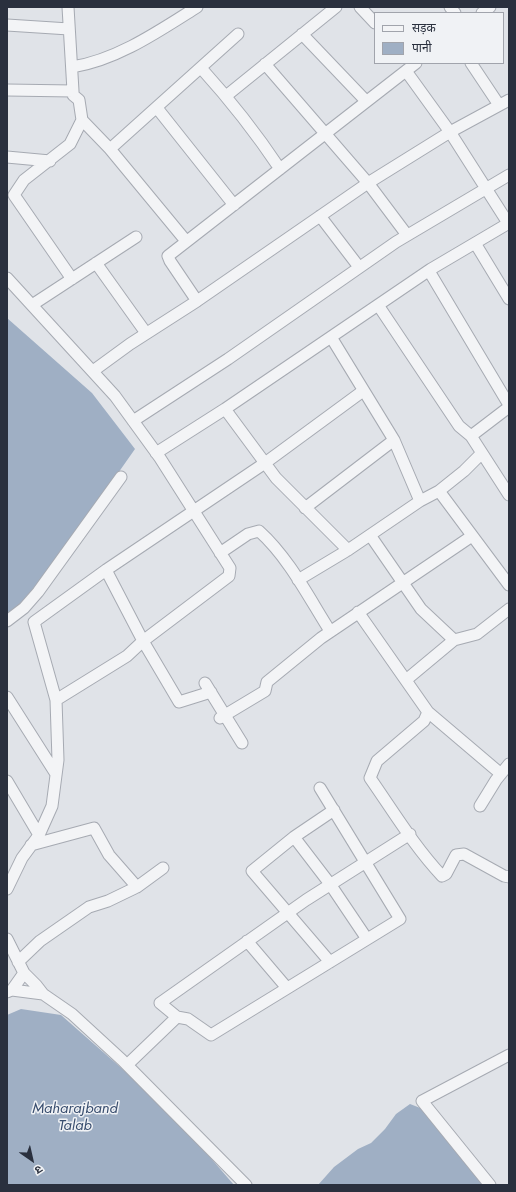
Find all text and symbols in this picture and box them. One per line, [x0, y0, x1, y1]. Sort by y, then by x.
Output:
legend [374, 12, 504, 64]
text: सड़क [412, 19, 436, 37]
text: पानी [412, 39, 432, 57]
water label: Maharajband Talab [32, 1100, 118, 1135]
north arrow [12, 1140, 52, 1180]
text: उ [32, 1162, 46, 1178]

